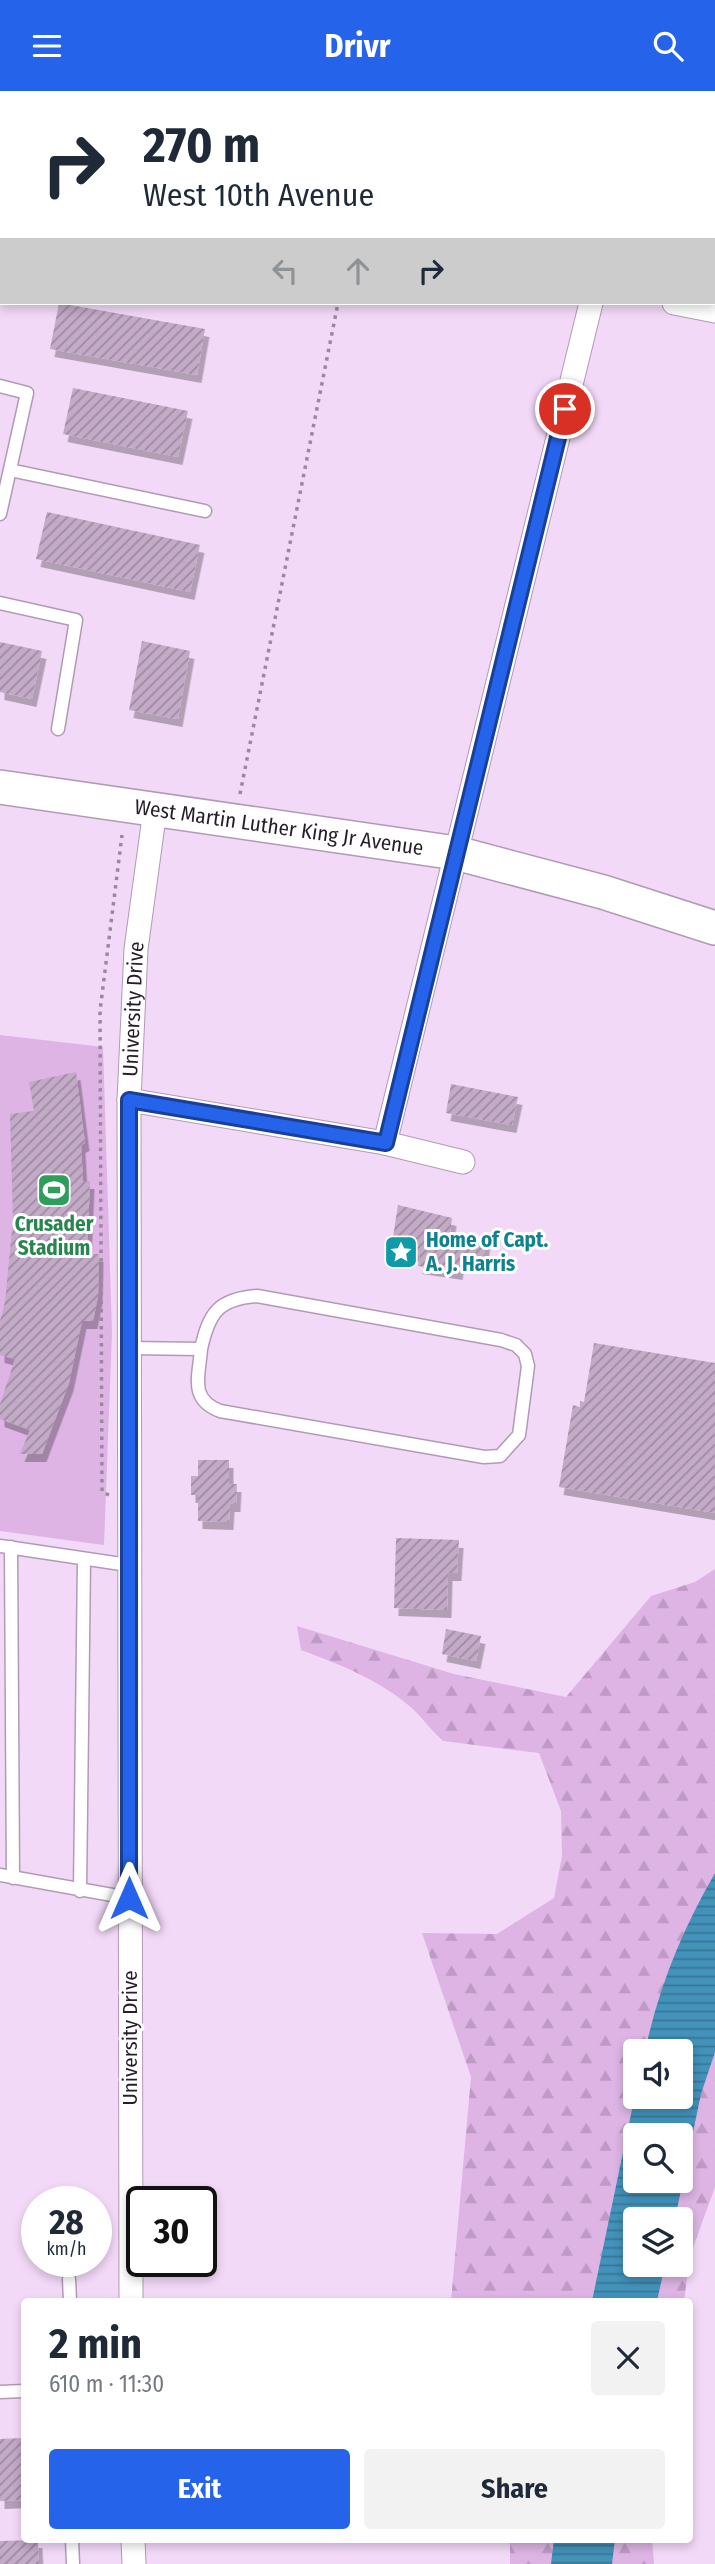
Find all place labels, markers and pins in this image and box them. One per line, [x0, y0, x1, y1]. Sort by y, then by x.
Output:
pin [535, 379, 595, 439]
sports icon: Crusader Stadium [35, 1171, 73, 1209]
place label: Crusader Stadium [15, 1211, 94, 1261]
place label: Home of Capt. A. J. Harris [425, 1227, 549, 1277]
place icon: Home of Capt. A. J. Harris [382, 1233, 420, 1271]

